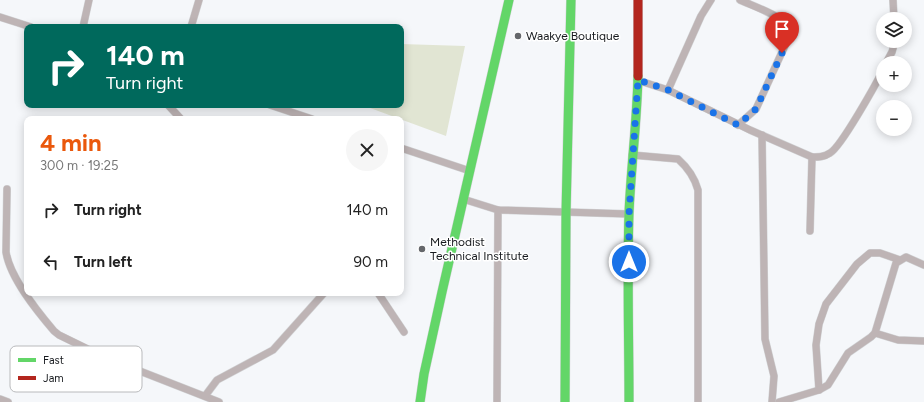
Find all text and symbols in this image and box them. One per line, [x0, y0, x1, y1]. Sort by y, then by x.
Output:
pin [765, 12, 799, 53]
map controls [876, 12, 912, 136]
button: layers [876, 12, 912, 48]
icon: arrive [771, 18, 793, 40]
place label: Waakye Boutique [526, 29, 620, 43]
marker: Waakye Boutique [513, 31, 523, 41]
text: 140 m [106, 38, 185, 72]
icon: right [40, 40, 92, 92]
button: + [876, 56, 912, 92]
text: Turn right [106, 72, 183, 94]
button: − [876, 100, 912, 136]
text: 4 min [40, 128, 102, 157]
button: close [346, 129, 388, 171]
text: 300 m · 19:25 [40, 158, 119, 173]
icon: right [40, 199, 62, 221]
text: Turn right [74, 201, 142, 219]
text: 140 m [346, 201, 388, 219]
place label: Methodist Technical Institute [430, 235, 529, 263]
position arrow [608, 241, 650, 283]
marker: Methodist Technical Institute [417, 244, 427, 254]
icon: left [40, 251, 62, 273]
text: Turn left [74, 253, 132, 271]
text: 90 m [353, 253, 388, 271]
legend [10, 346, 142, 392]
text: Fast [43, 354, 64, 367]
text: Jam [43, 372, 64, 385]

